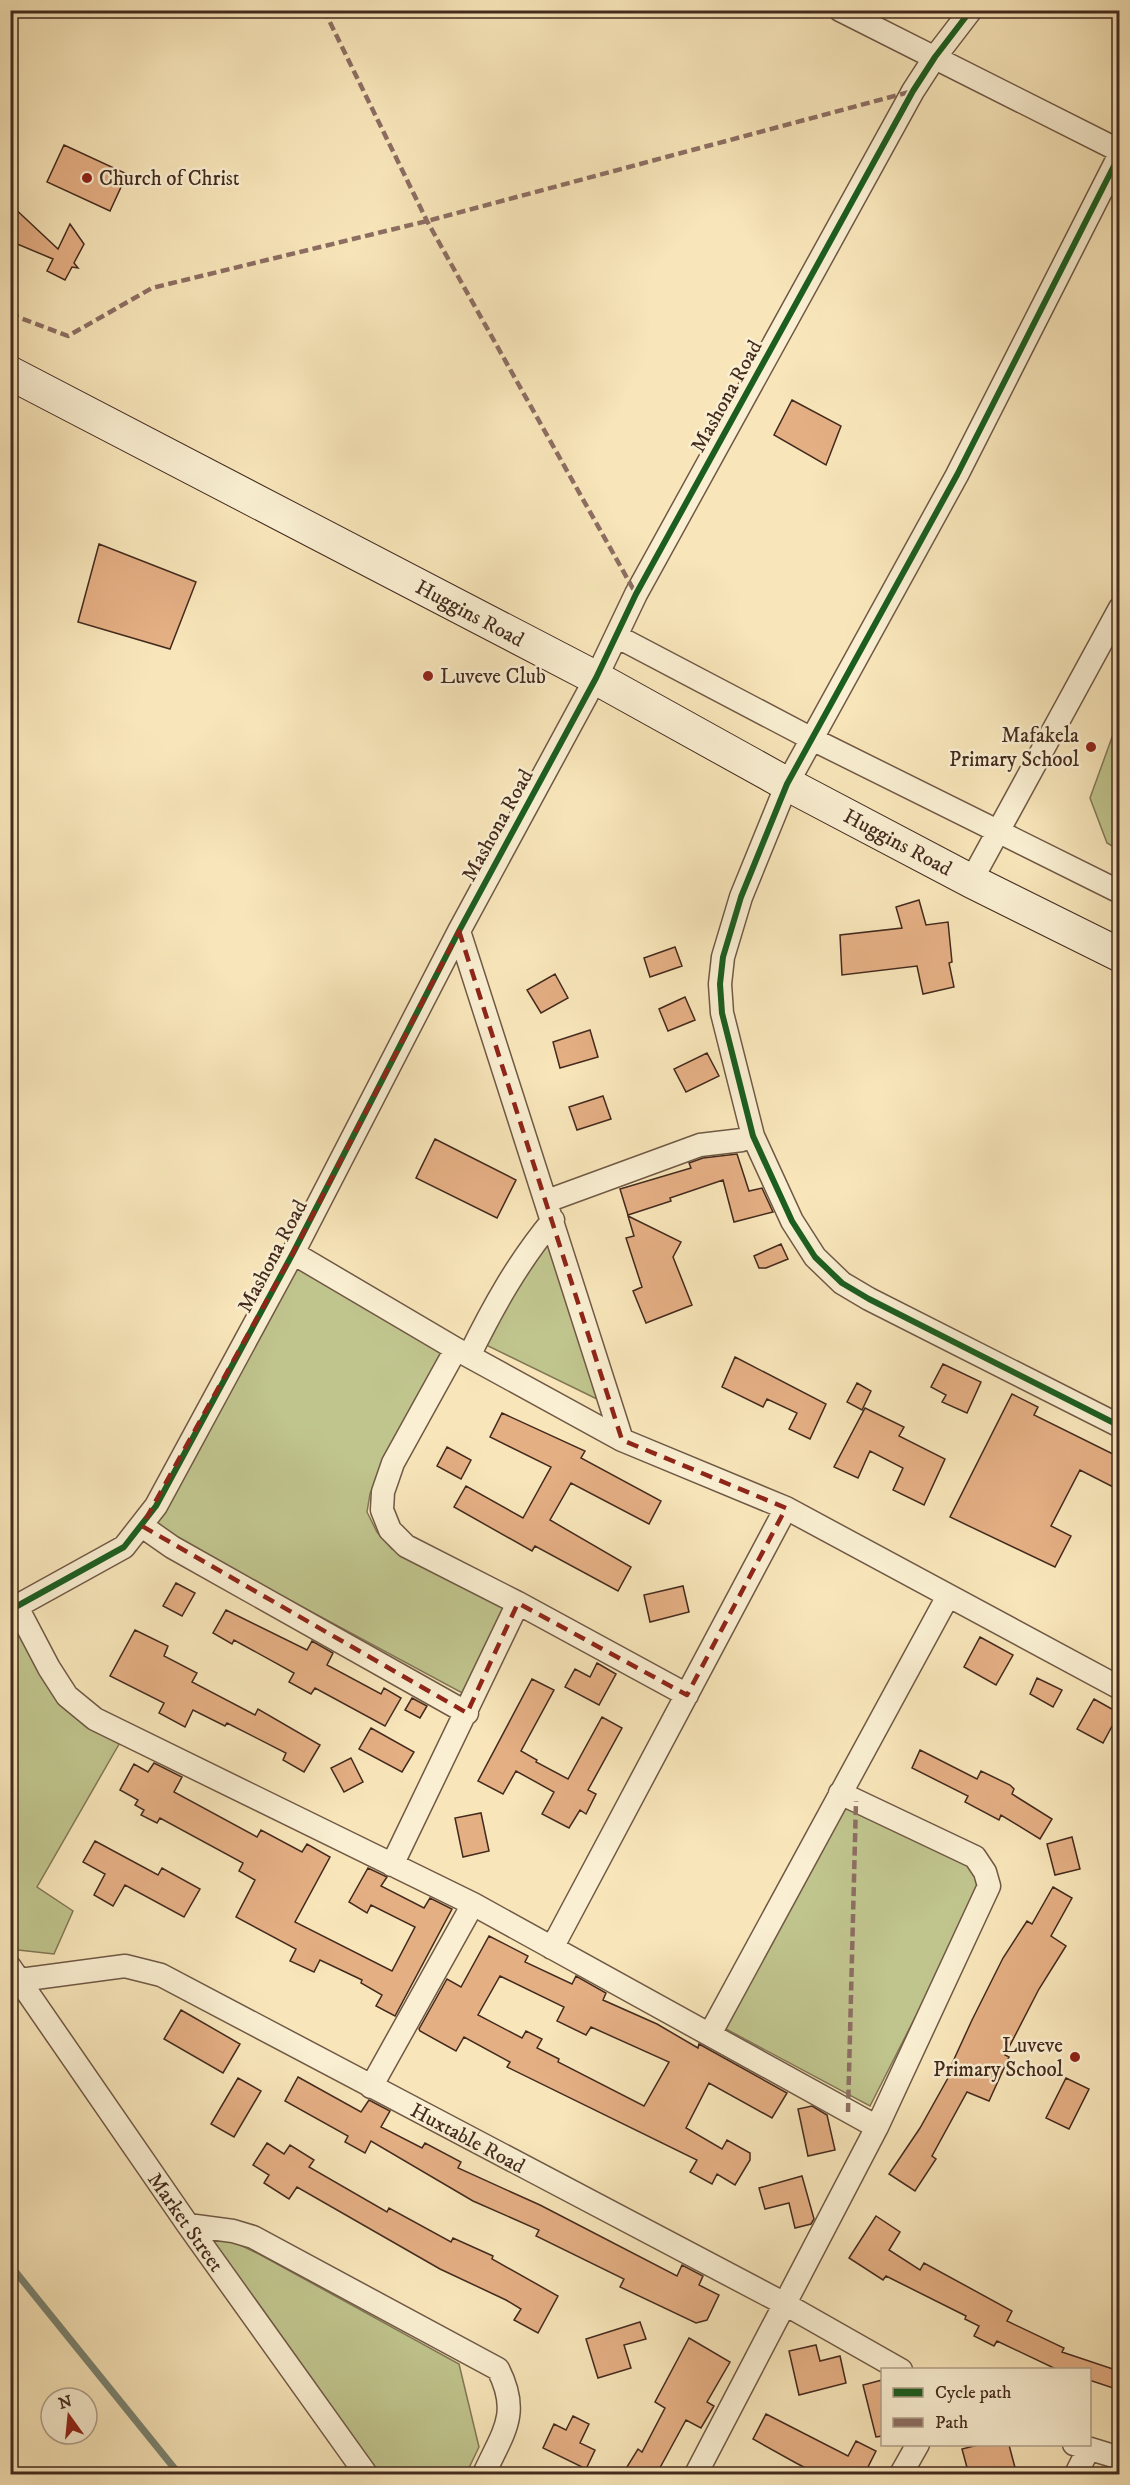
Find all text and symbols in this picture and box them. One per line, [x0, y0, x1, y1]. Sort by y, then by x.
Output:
place label: Church of Christ [99, 166, 240, 192]
marker: Church of Christ [80, 171, 94, 185]
street label: Mashona Road [685, 335, 769, 457]
street label: Huggins Road [411, 574, 529, 654]
place label: Luveve Club [440, 664, 546, 690]
marker: Luveve Club [421, 669, 435, 683]
place label: Mafakela Primary School [949, 723, 1080, 773]
marker: Mafakela Primary School [1084, 740, 1098, 754]
street label: Mashona Road [456, 764, 540, 886]
street label: Huggins Road [839, 803, 957, 883]
street label: Mashona Road [232, 1195, 314, 1317]
place label: Luveve Primary School [933, 2033, 1064, 2083]
marker: Luveve Primary School [1068, 2050, 1082, 2064]
street label: Huxtable Road [406, 2098, 530, 2180]
street label: Market Street [141, 2168, 229, 2278]
legend [881, 2368, 1091, 2446]
text: Cycle path [935, 2382, 1012, 2404]
north arrow [39, 2386, 99, 2446]
text: N [56, 2391, 74, 2414]
text: Path [935, 2412, 969, 2434]

